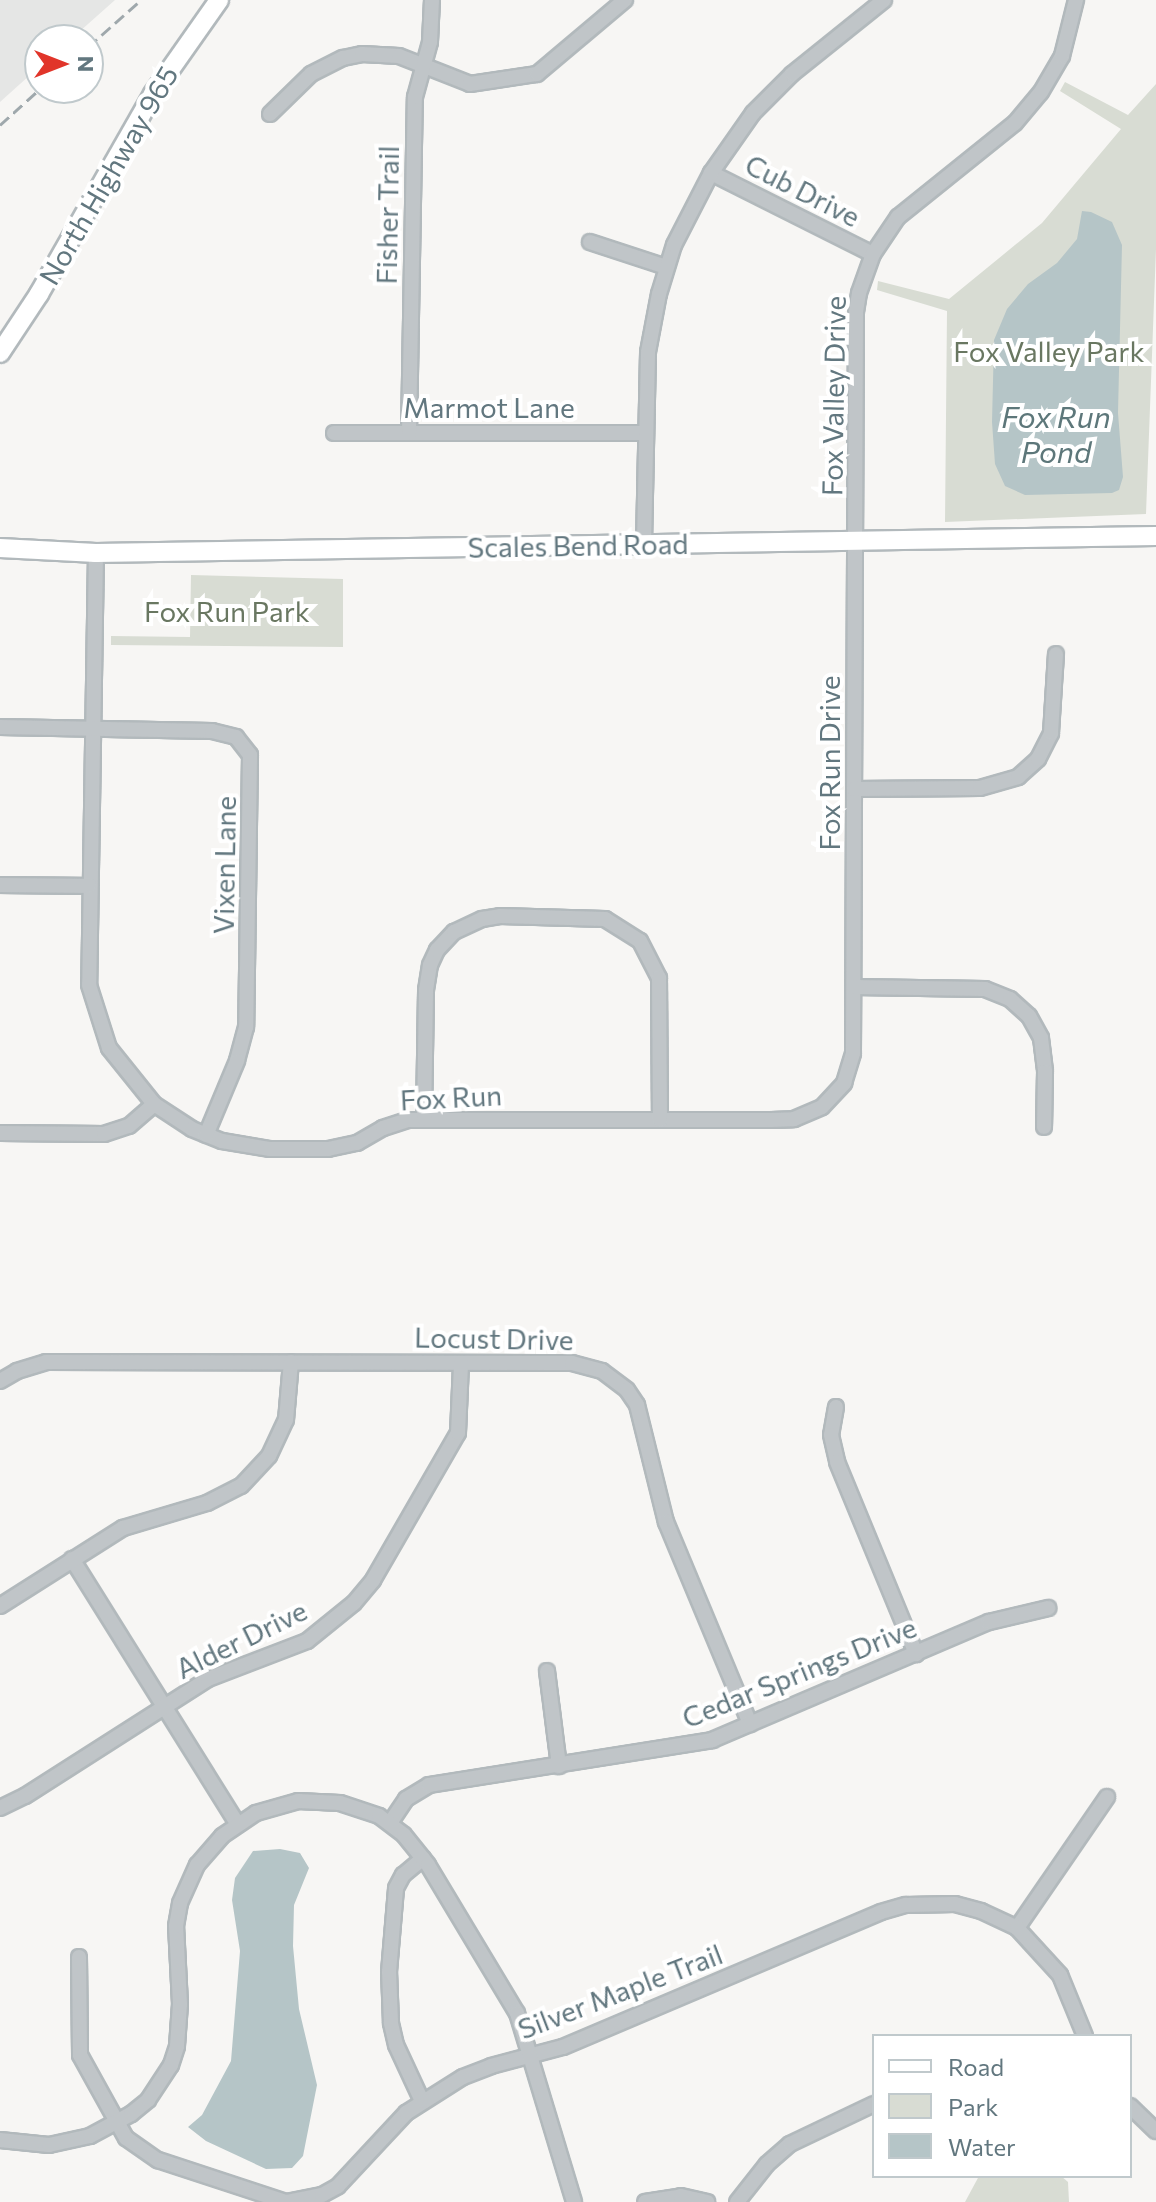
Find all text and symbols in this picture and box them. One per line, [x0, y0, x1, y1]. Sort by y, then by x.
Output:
north arrow [24, 24, 104, 104]
street label: North Highway 965 [32, 59, 184, 291]
street label: Fisher Trail [369, 145, 405, 285]
street label: Cub Drive [740, 147, 866, 233]
street label: Fox Valley Drive [814, 296, 852, 496]
park label: Fox Valley Park [953, 334, 1145, 368]
street label: Marmot Lane [403, 390, 575, 424]
water label: Fox Run Pond [1001, 398, 1111, 468]
street label: Scales Bend Road [467, 526, 689, 564]
park label: Fox Run Park [144, 594, 310, 628]
street label: Fox Run Drive [812, 675, 846, 851]
street label: Vixen Lane [206, 796, 242, 934]
street label: Fox Run [399, 1078, 503, 1116]
street label: Locust Drive [414, 1320, 574, 1356]
street label: Alder Drive [170, 1593, 312, 1685]
street label: Cedar Springs Drive [677, 1610, 921, 1734]
street label: Silver Maple Trail [513, 1937, 727, 2045]
legend [872, 2034, 1132, 2178]
text: Road [948, 2052, 1004, 2081]
text: Park [948, 2092, 998, 2121]
text: Water [948, 2132, 1016, 2161]

